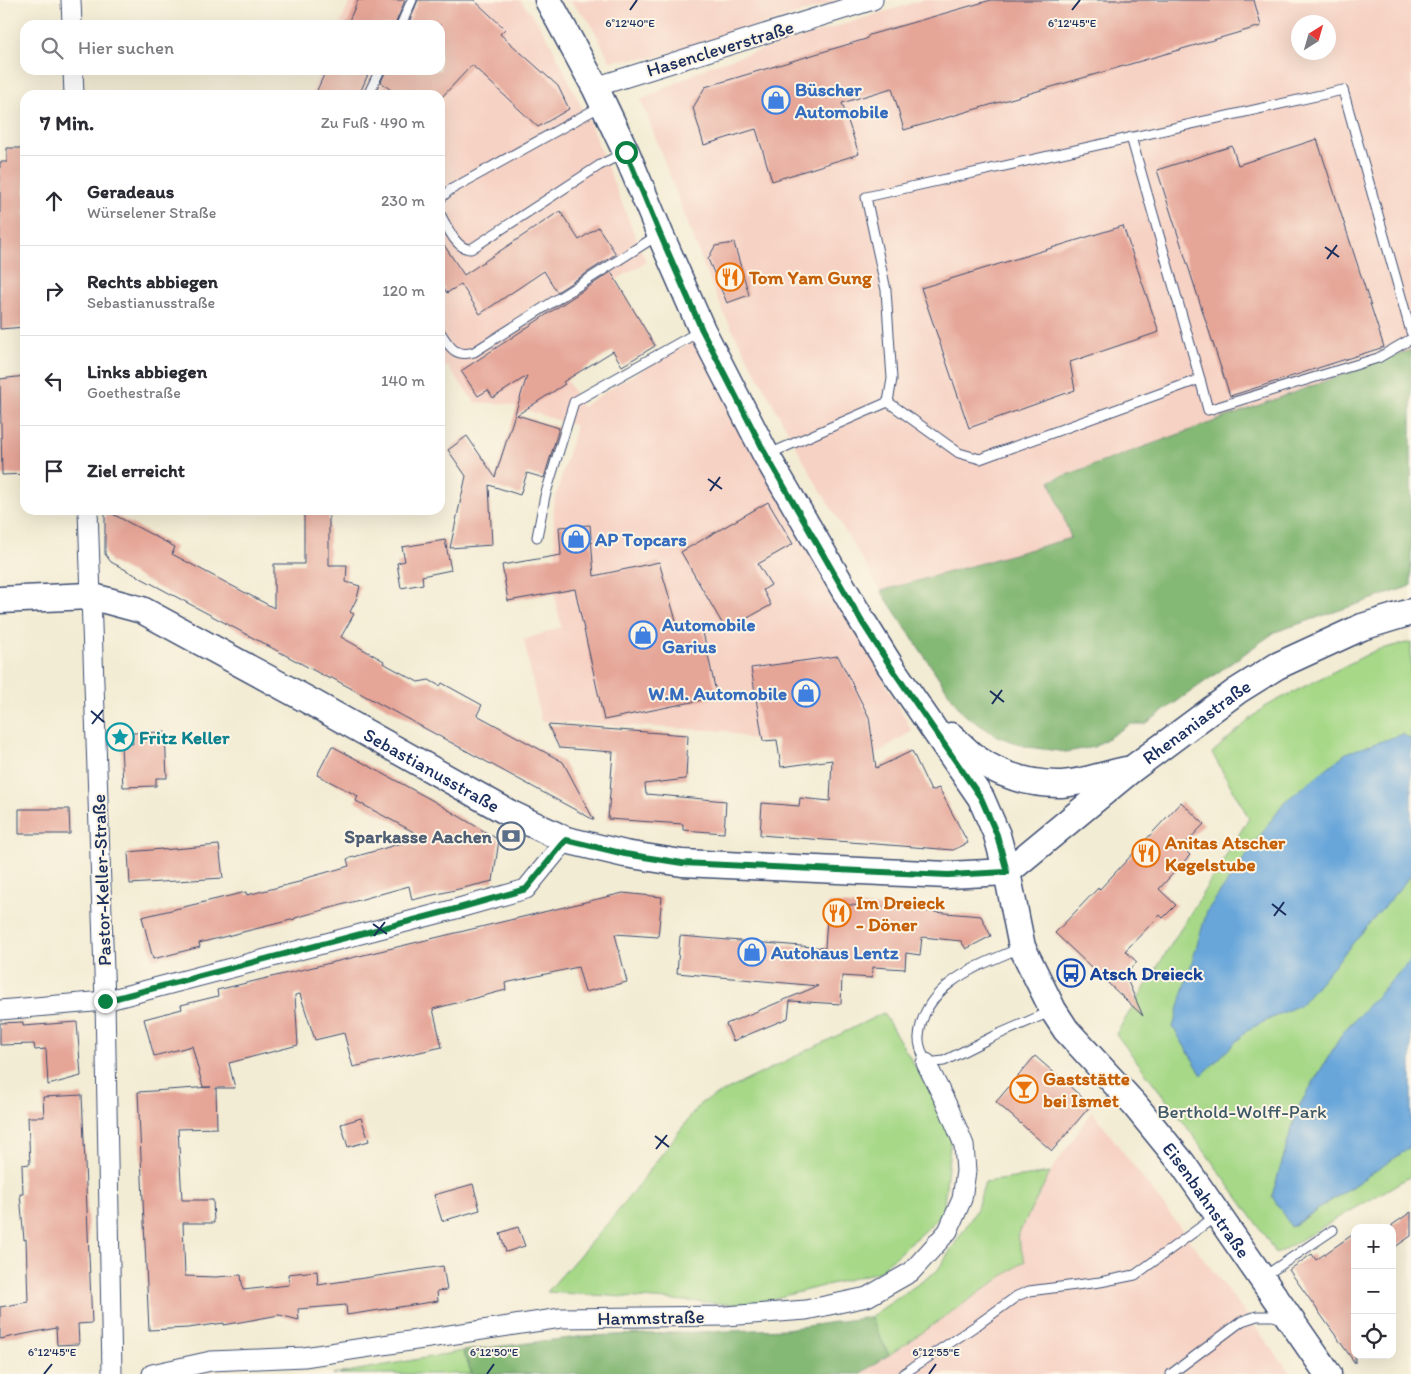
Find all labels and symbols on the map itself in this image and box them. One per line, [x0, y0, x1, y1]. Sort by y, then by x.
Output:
street label: Hasencleverstraße [644, 15, 797, 82]
north arrow [1291, 15, 1336, 60]
text: 6°12'40"E [605, 16, 655, 30]
text: 6°12'45"E [1048, 16, 1097, 30]
place label: Büscher Automobile [794, 78, 888, 123]
shop icon: Büscher Automobile [761, 85, 791, 115]
route start [615, 141, 638, 164]
restaurant icon: Tom Yam Gung [715, 262, 745, 292]
place label: Tom Yam Gung [748, 266, 873, 289]
shop icon: AP Topcars [561, 524, 591, 554]
place label: AP Topcars [594, 528, 687, 551]
place label: Automobile Garius [661, 613, 755, 658]
shop icon: Automobile Garius [628, 620, 658, 650]
street label: Rhenaniastraße [1138, 674, 1255, 769]
shop icon: W.M. Automobile [791, 678, 821, 708]
place label: W.M. Automobile [648, 682, 787, 705]
place icon: Fritz Keller [105, 722, 135, 752]
street label: Sebastianusstraße [360, 723, 504, 818]
place label: Fritz Keller [139, 726, 230, 749]
street label: Pastor-Keller-Straße [87, 794, 116, 966]
bank icon: Sparkasse Aachen [496, 821, 526, 851]
place label: Sparkasse Aachen [344, 825, 493, 848]
place label: Anitas Atscher Kegelstube [1164, 831, 1286, 876]
restaurant icon: Anitas Atscher Kegelstube [1131, 838, 1161, 868]
place label: Im Dreieck - Döner [856, 891, 945, 936]
restaurant icon: Im Dreieck - Döner [822, 898, 852, 928]
shop icon: Autohaus Lentz [737, 937, 767, 967]
place label: Autohaus Lentz [770, 941, 899, 964]
bus stop icon: Atsch Dreieck [1056, 958, 1086, 988]
place label: Atsch Dreieck [1089, 962, 1203, 985]
route end [94, 990, 117, 1013]
place label: Gaststätte bei Ismet [1043, 1067, 1130, 1112]
bar icon: Gaststätte bei Ismet [1009, 1074, 1039, 1104]
park label: Berthold-Wolff-Park [1157, 1100, 1327, 1123]
street label: Eisenbahnstraße [1158, 1137, 1255, 1262]
street label: Hammstraße [597, 1305, 705, 1330]
text: 6°12'45"E [28, 1345, 77, 1359]
text: 6°12'50"E [470, 1345, 519, 1359]
text: 6°12'55"E [912, 1345, 960, 1359]

